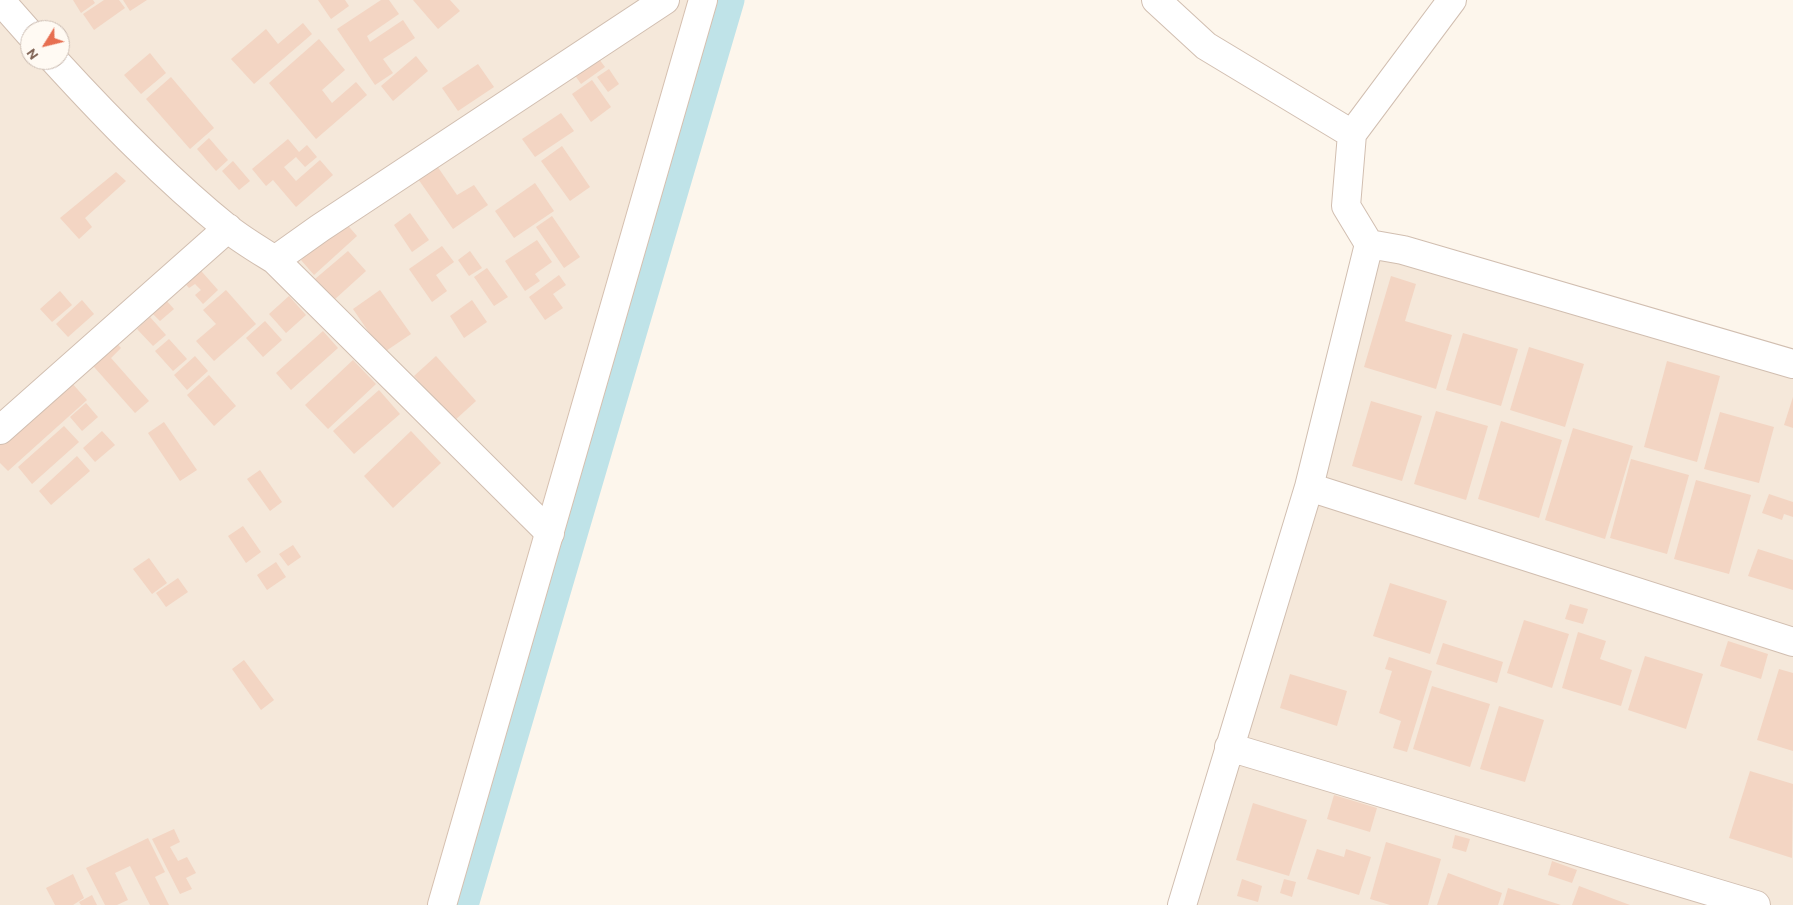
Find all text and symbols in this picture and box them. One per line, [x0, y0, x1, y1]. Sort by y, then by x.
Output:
north arrow [20, 20, 70, 70]
text: N [23, 44, 43, 63]

